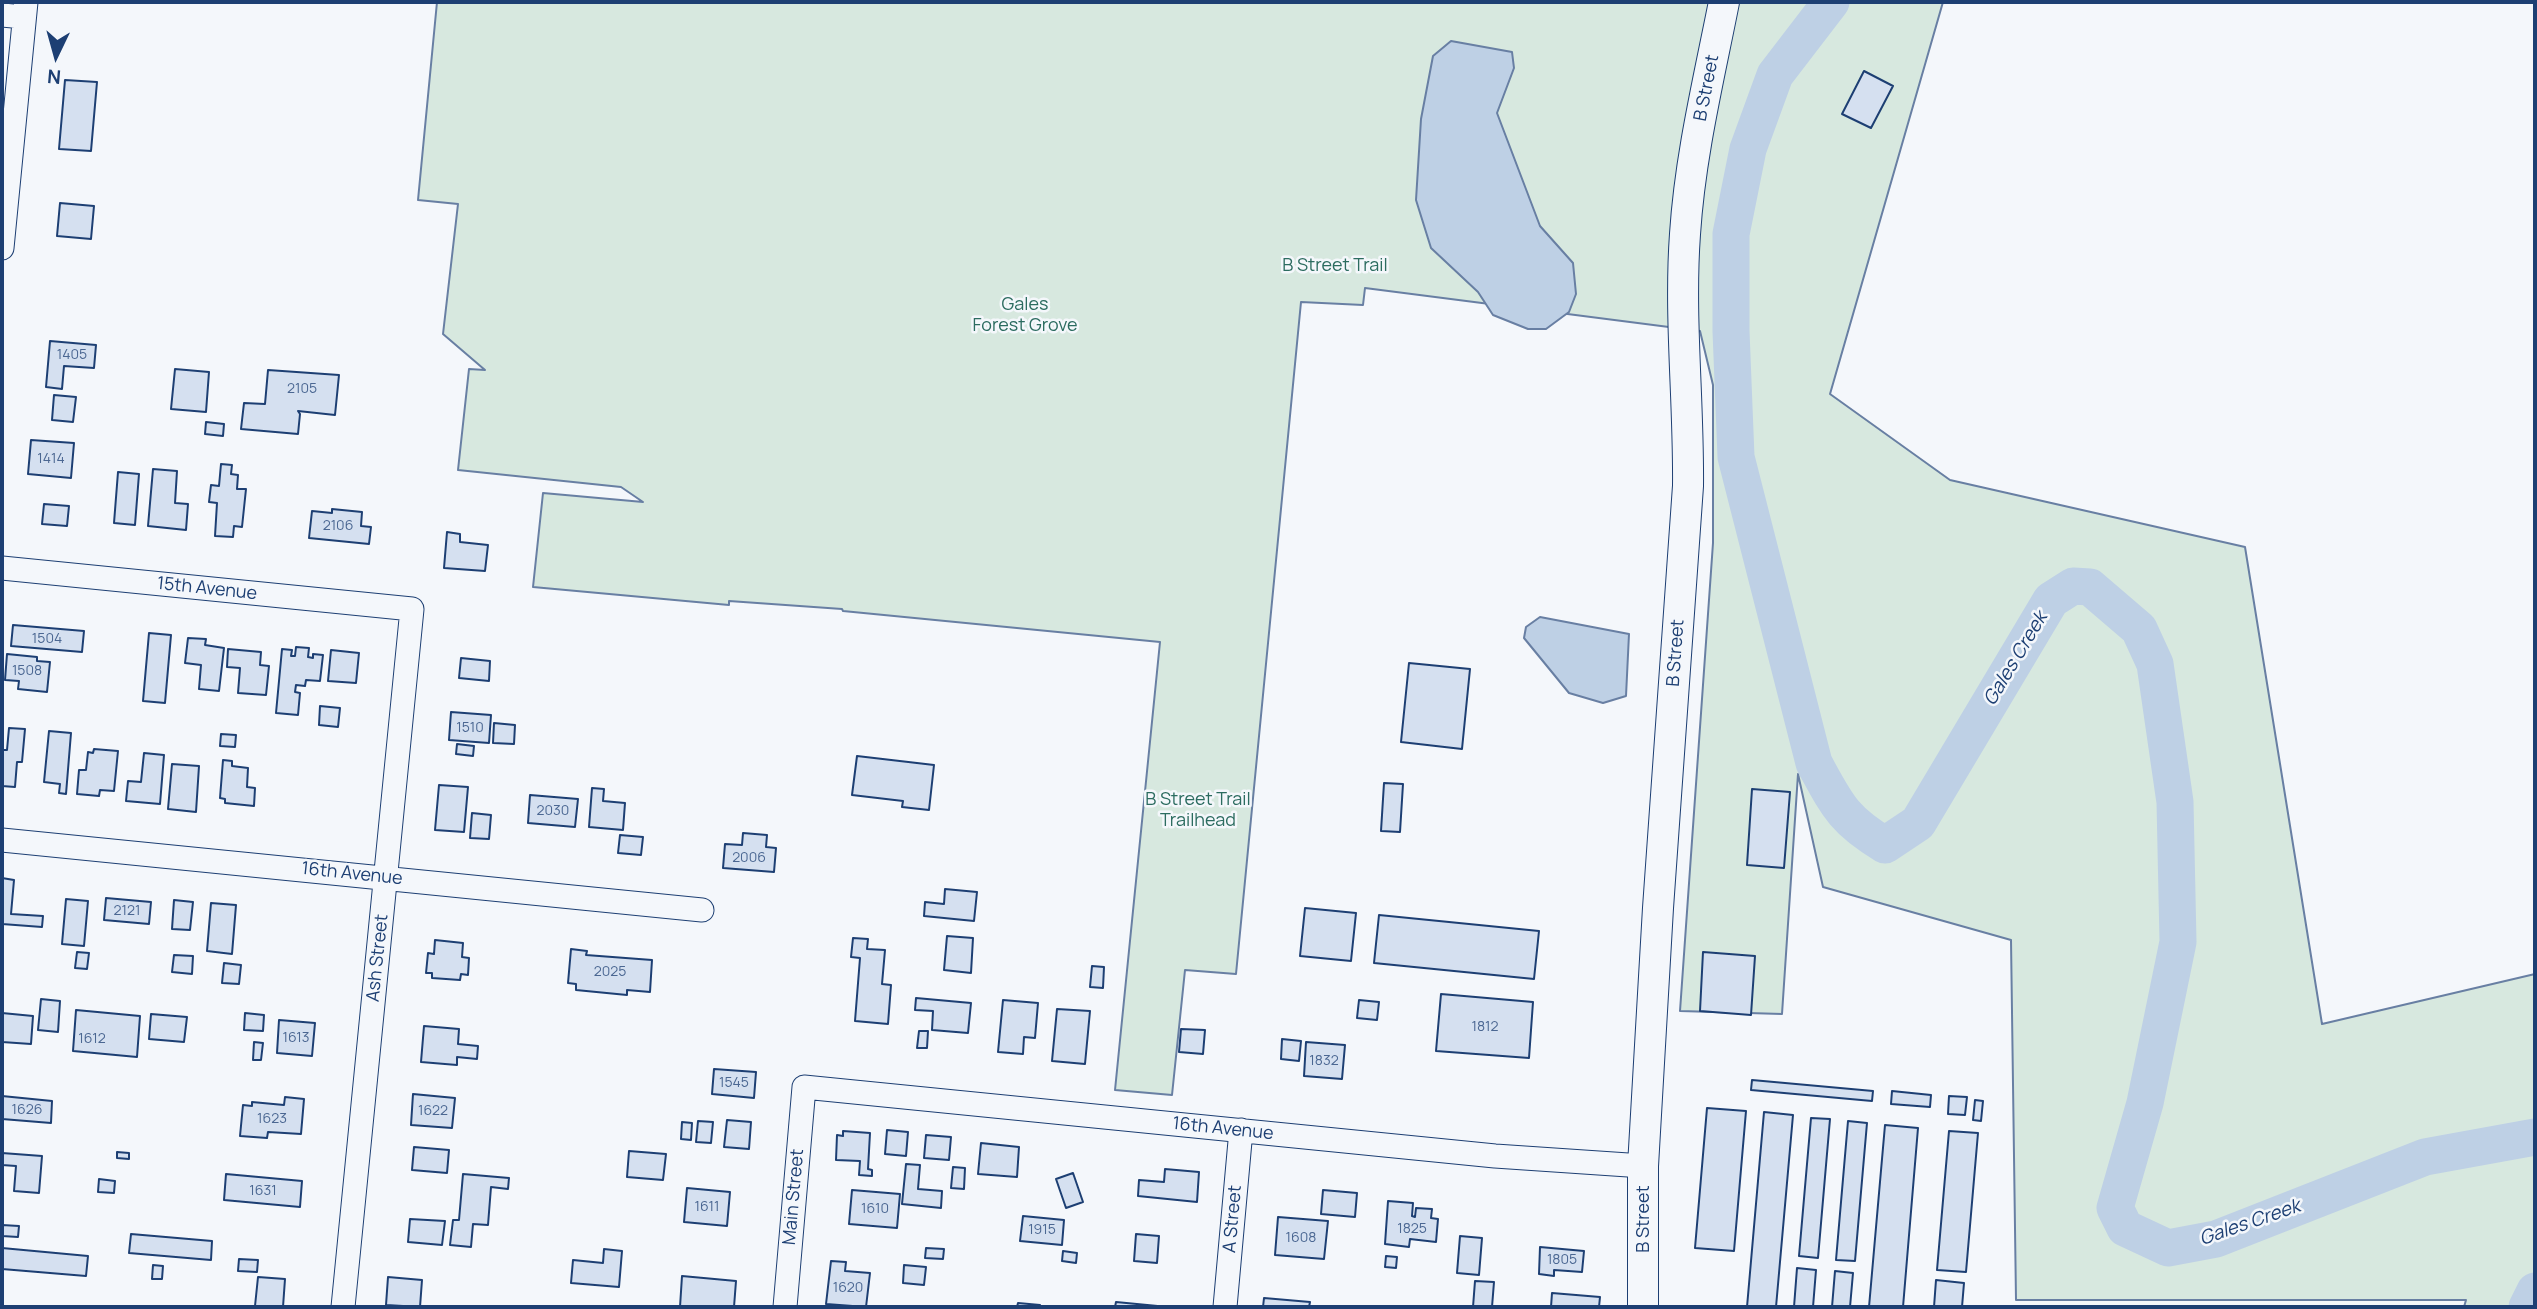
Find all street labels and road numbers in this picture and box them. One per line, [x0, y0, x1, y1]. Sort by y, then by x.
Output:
street label: B Street [1690, 53, 1724, 123]
street label: 15th Avenue [156, 573, 258, 605]
street label: B Street [1663, 619, 1689, 687]
street label: 16th Avenue [300, 858, 404, 890]
street label: Ash Street [363, 913, 393, 1003]
street label: 16th Avenue [1171, 1113, 1275, 1145]
street label: Main Street [779, 1148, 809, 1246]
street label: A Street [1219, 1184, 1247, 1254]
street label: B Street [1633, 1185, 1655, 1253]

